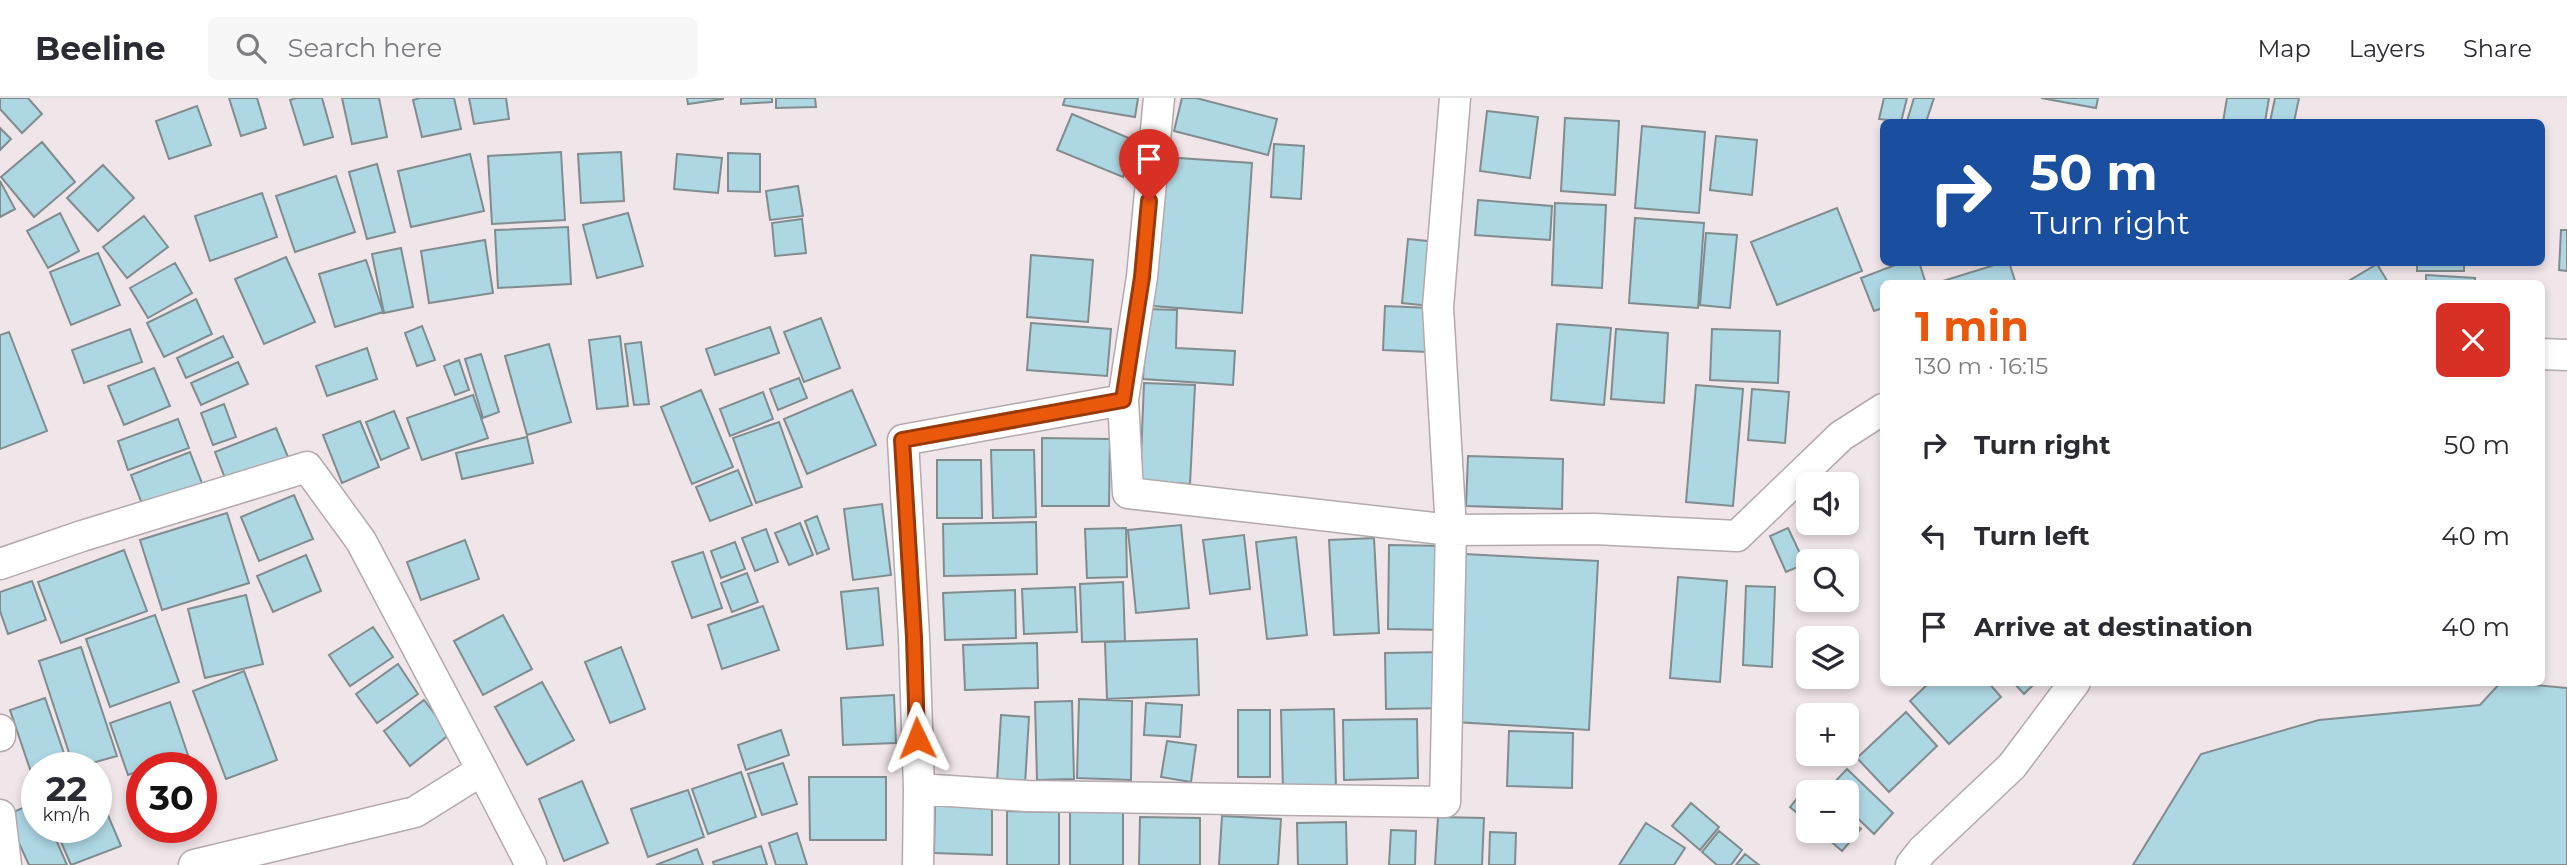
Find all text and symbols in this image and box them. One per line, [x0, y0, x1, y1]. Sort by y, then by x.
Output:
search box [208, 17, 698, 80]
text: Beeline [35, 28, 166, 68]
icon: search [232, 29, 270, 67]
text: Search here [288, 32, 442, 64]
text: Map [2257, 34, 2311, 63]
text: Layers [2349, 34, 2425, 63]
text: Share [2463, 34, 2532, 63]
pin [1119, 129, 1179, 201]
icon: arrive [1130, 140, 1168, 178]
text: 50 m [2030, 143, 2158, 202]
icon: right [1915, 147, 2006, 238]
text: Turn right [2030, 203, 2190, 242]
text: 1 min [1915, 300, 2029, 352]
button: close [2436, 303, 2510, 377]
text: 130 m · 16:15 [1915, 352, 2048, 380]
icon: right [1915, 426, 1953, 464]
text: Turn right [1974, 429, 2110, 461]
text: 50 m [2444, 429, 2510, 461]
map controls [1796, 472, 1859, 843]
button: sound [1796, 472, 1859, 535]
icon: left [1915, 517, 1953, 555]
text: Turn left [1974, 520, 2090, 552]
text: 40 m [2441, 520, 2510, 552]
button: search [1796, 549, 1859, 612]
icon: arrive [1915, 608, 1953, 646]
text: Arrive at destination [1974, 611, 2253, 643]
text: 40 m [2441, 611, 2510, 643]
button: layers [1796, 626, 1859, 689]
position arrow [880, 701, 954, 775]
button: + [1796, 703, 1859, 766]
speed limit sign: 30 [126, 752, 217, 843]
text: 22 [46, 767, 87, 810]
button: − [1796, 780, 1859, 843]
text: km/h [42, 804, 91, 826]

